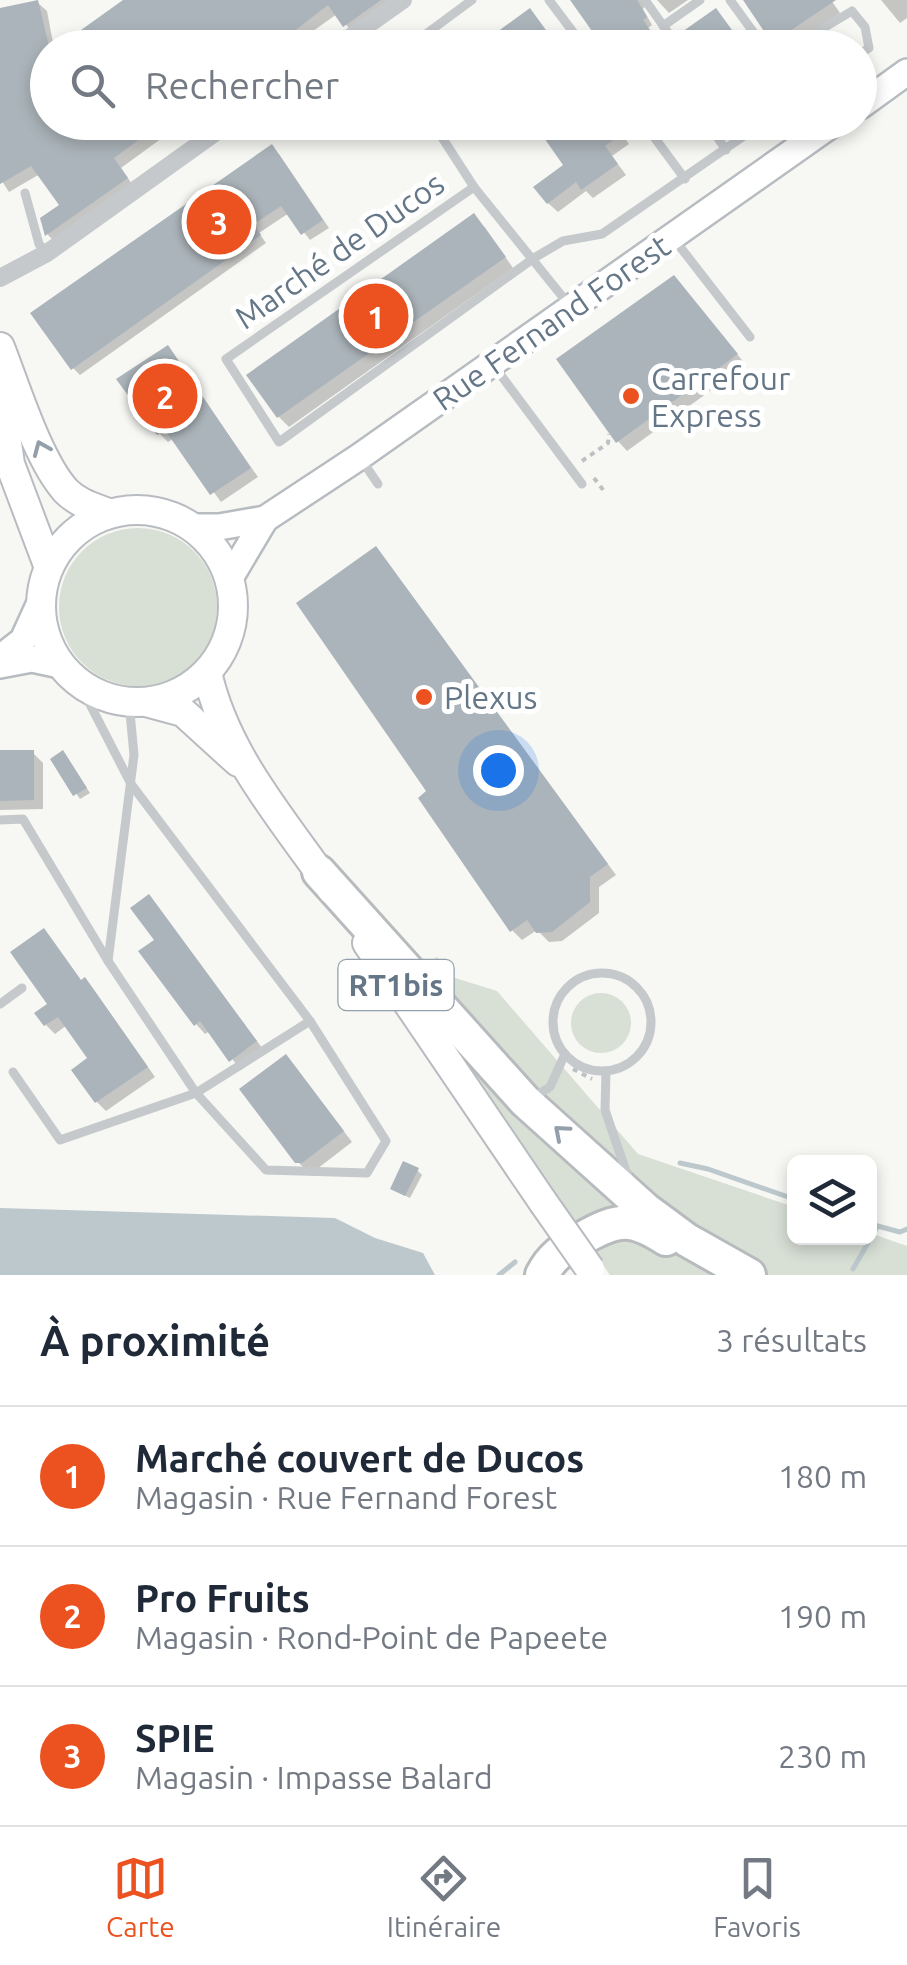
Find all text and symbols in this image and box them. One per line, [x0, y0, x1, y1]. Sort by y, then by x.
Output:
search box [30, 30, 877, 140]
icon: search [65, 58, 120, 113]
text: Rechercher [145, 64, 339, 106]
street label: Marché de Ducos [228, 165, 450, 335]
pin: 3 [186, 184, 252, 260]
street label: Rue Fernand Forest [426, 227, 677, 417]
pin: 1 [344, 278, 408, 354]
pin: 2 [132, 358, 198, 434]
place label: Carrefour Express [651, 360, 790, 433]
marker: Carrefour Express [620, 385, 642, 407]
one-way arrow [33, 441, 53, 458]
place label: Plexus [444, 679, 538, 715]
marker: Plexus [413, 686, 435, 708]
your location [473, 745, 524, 796]
road number: RT1bis [338, 960, 454, 1010]
one-way arrow [554, 1126, 573, 1144]
map controls [787, 1155, 877, 1245]
button: layers [787, 1155, 877, 1245]
text: À proximité [40, 1317, 270, 1364]
text: 3 résultats [716, 1322, 867, 1358]
text: Marché couvert de Ducos [135, 1437, 584, 1479]
text: 1 [63, 1458, 82, 1494]
text: 180 m [778, 1458, 867, 1494]
text: Magasin · Rue Fernand Forest [135, 1479, 557, 1515]
text: Pro Fruits [135, 1577, 310, 1619]
text: 2 [63, 1598, 82, 1634]
text: 190 m [778, 1598, 867, 1634]
text: Magasin · Rond-Point de Papeete [135, 1619, 608, 1655]
text: SPIE [135, 1717, 215, 1759]
text: 3 [63, 1738, 82, 1774]
text: 230 m [778, 1738, 867, 1774]
text: Magasin · Impasse Balard [135, 1759, 493, 1795]
tab: Carte [106, 1851, 175, 1942]
tab: Itinéraire [387, 1851, 501, 1942]
tab: Favoris [713, 1851, 801, 1942]

